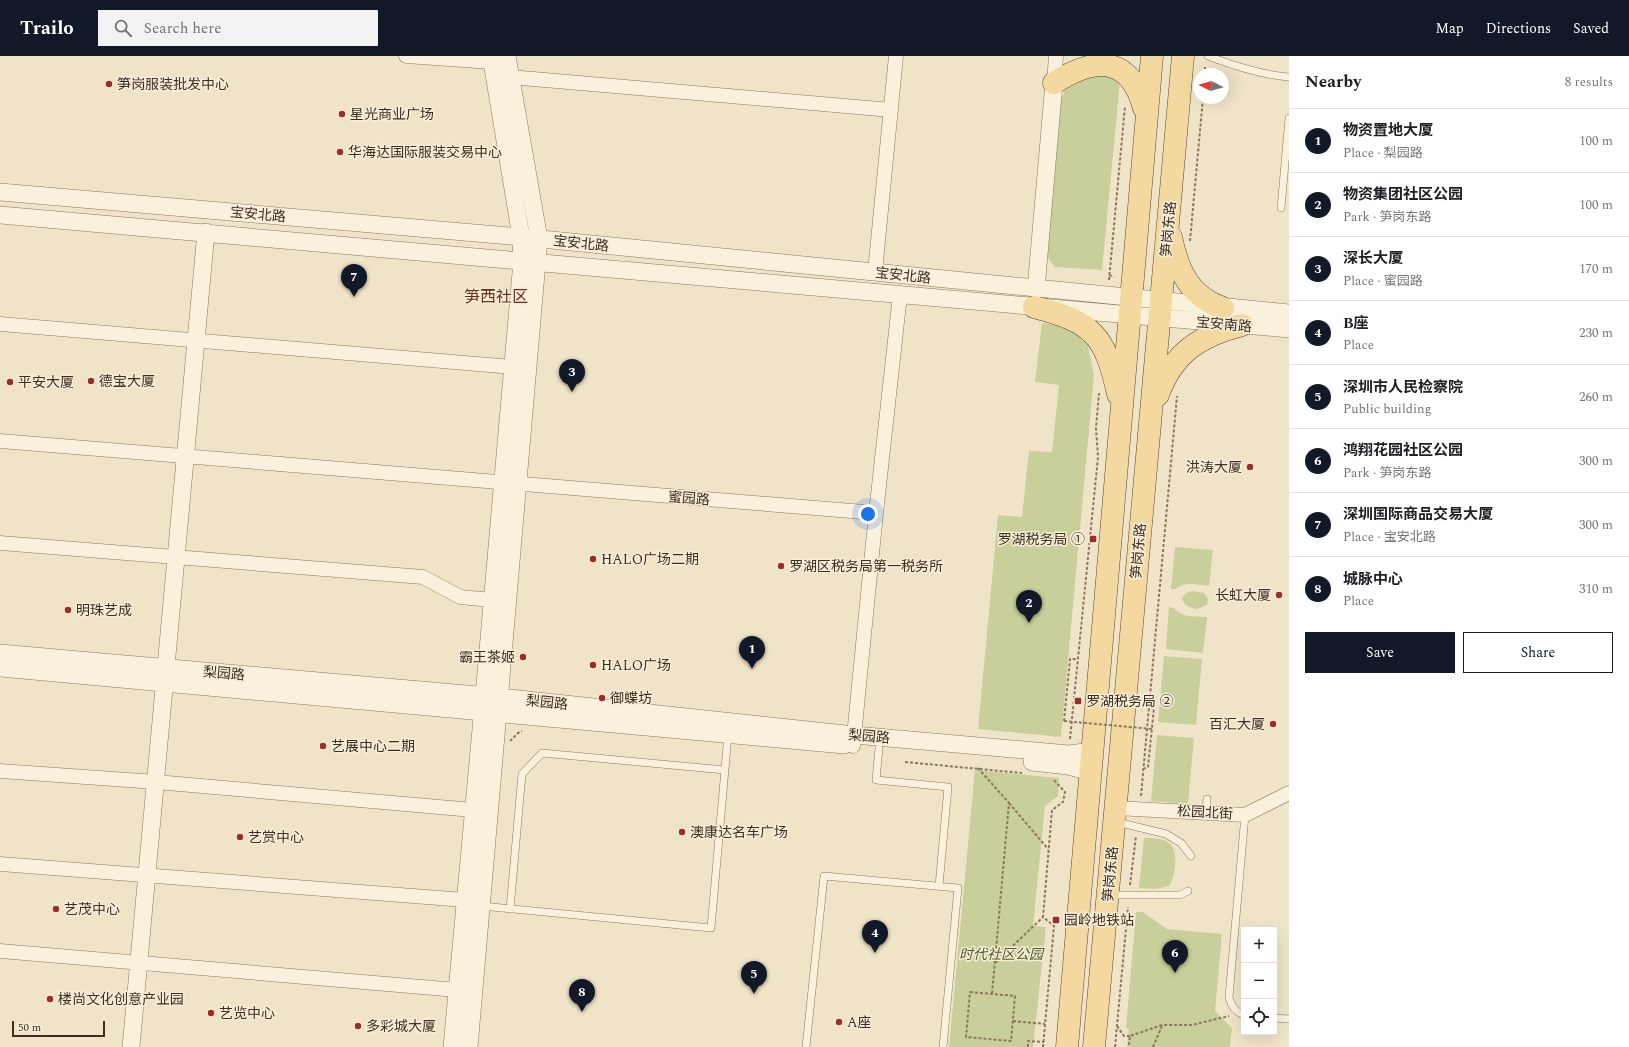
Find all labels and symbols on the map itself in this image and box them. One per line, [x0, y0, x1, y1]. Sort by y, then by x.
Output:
north arrow [1193, 68, 1229, 104]
place label: 笋岗服装批发中心 [117, 74, 229, 95]
marker: 笋岗服装批发中心 [104, 79, 114, 89]
place label: 星光商业广场 [350, 104, 434, 125]
marker: 星光商业广场 [337, 109, 347, 119]
place label: 华海达国际服装交易中心 [348, 142, 502, 163]
marker: 华海达国际服装交易中心 [335, 147, 345, 157]
street label: 笋岗东路 [1156, 200, 1181, 258]
street label: 宝安北路 [229, 202, 287, 227]
street label: 宝安北路 [552, 230, 610, 257]
street label: 宝安北路 [874, 262, 932, 289]
pin: 7 [341, 264, 367, 297]
district label: 笋西社区 [464, 285, 528, 309]
street label: 宝安南路 [1195, 312, 1253, 337]
pin: 3 [559, 359, 585, 392]
place label: 德宝大厦 [99, 371, 155, 392]
place label: 平安大厦 [18, 372, 74, 393]
marker: 德宝大厦 [86, 376, 96, 386]
marker: 平安大厦 [5, 377, 15, 387]
place label: 洪涛大厦 [1186, 457, 1242, 478]
marker: 洪涛大厦 [1245, 462, 1255, 472]
street label: 蜜园路 [667, 486, 711, 511]
your location [858, 504, 878, 524]
street label: 笋岗东路 [1126, 522, 1151, 580]
place label: 罗湖税务局 ① [998, 529, 1085, 550]
marker: 罗湖税务局 ① [1088, 534, 1098, 544]
place label: HALO广场二期 [601, 549, 699, 570]
marker: HALO广场二期 [588, 554, 598, 564]
place label: 罗湖区税务局第一税务所 [789, 556, 943, 577]
marker: 罗湖区税务局第一税务所 [776, 561, 786, 571]
place label: 长虹大厦 [1215, 585, 1271, 606]
pin: 2 [1016, 590, 1042, 623]
marker: 长虹大厦 [1274, 590, 1284, 600]
place label: 明珠艺成 [76, 600, 132, 621]
marker: 明珠艺成 [63, 605, 73, 615]
pin: 1 [739, 636, 765, 669]
place label: 霸王茶姬 [459, 647, 515, 668]
marker: 霸王茶姬 [518, 652, 528, 662]
place label: HALO广场 [601, 655, 671, 676]
marker: HALO广场 [588, 660, 598, 670]
street label: 梨园路 [202, 661, 246, 686]
place label: 御蝶坊 [610, 688, 652, 709]
street label: 梨园路 [525, 690, 569, 715]
place label: 罗湖税务局 ② [1086, 691, 1174, 712]
marker: 御蝶坊 [597, 693, 607, 703]
marker: 罗湖税务局 ② [1073, 696, 1083, 706]
place label: 百汇大厦 [1209, 714, 1265, 735]
marker: 百汇大厦 [1268, 719, 1278, 729]
street label: 梨园路 [847, 724, 891, 749]
place label: 艺展中心二期 [331, 736, 415, 757]
marker: 艺展中心二期 [318, 741, 328, 751]
street label: 松园北街 [1176, 801, 1233, 824]
place label: 澳康达名车广场 [690, 822, 788, 843]
place label: 艺赏中心 [248, 827, 304, 848]
marker: 澳康达名车广场 [677, 827, 687, 837]
marker: 艺赏中心 [235, 832, 245, 842]
street label: 笋岗东路 [1098, 845, 1123, 903]
place label: 艺茂中心 [64, 899, 120, 920]
marker: 艺茂中心 [51, 904, 61, 914]
place label: 园岭地铁站 [1064, 910, 1134, 931]
marker: 园岭地铁站 [1051, 915, 1061, 925]
pin: 4 [862, 920, 888, 953]
pin: 6 [1162, 940, 1188, 973]
park label: 时代社区公园 [959, 944, 1045, 965]
pin: 5 [741, 961, 767, 994]
pin: 8 [569, 979, 595, 1012]
place label: 楼尚文化创意产业园 [58, 989, 184, 1010]
marker: 楼尚文化创意产业园 [45, 994, 55, 1004]
place label: 艺览中心 [219, 1003, 275, 1024]
marker: 艺览中心 [206, 1008, 216, 1018]
place label: A座 [847, 1012, 872, 1033]
place label: 多彩城大厦 [366, 1016, 436, 1037]
marker: A座 [834, 1017, 844, 1027]
scale bar [12, 1019, 105, 1038]
marker: 多彩城大厦 [353, 1021, 363, 1031]

